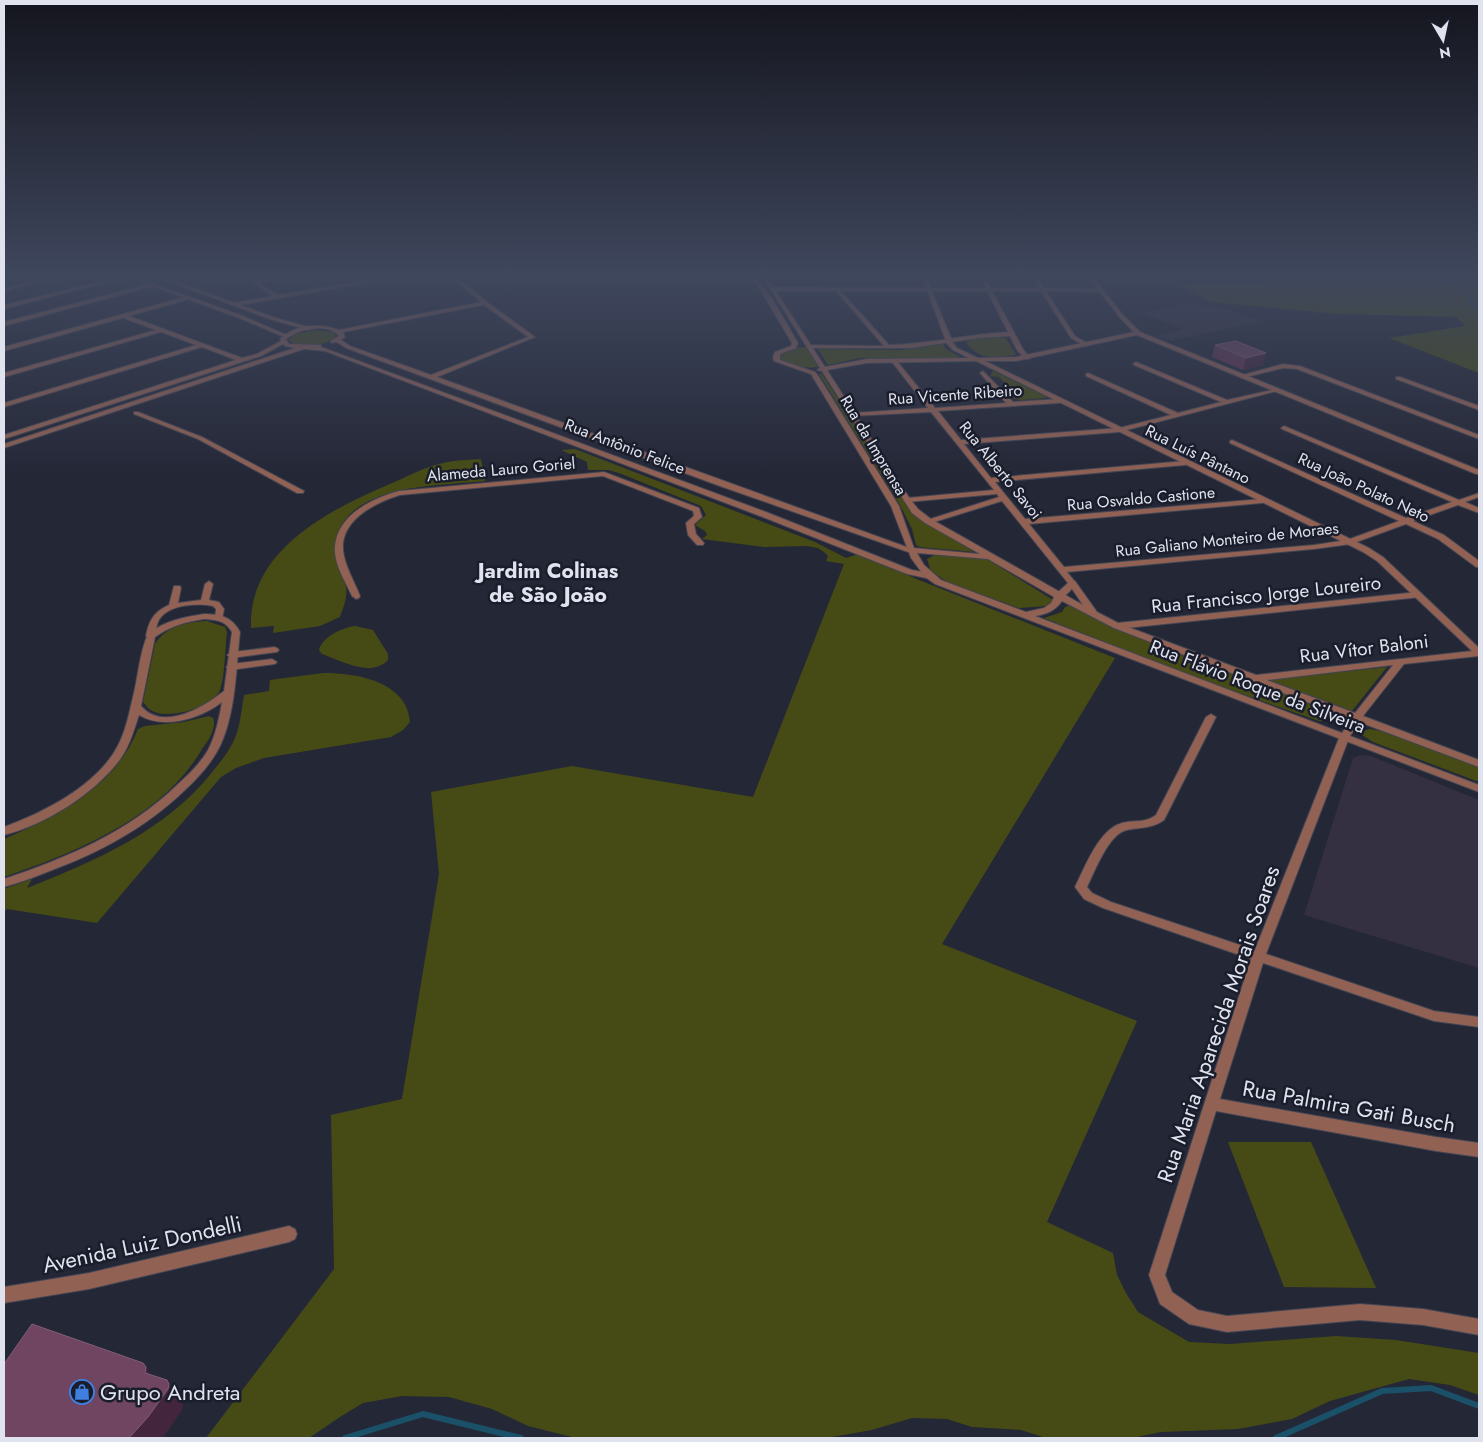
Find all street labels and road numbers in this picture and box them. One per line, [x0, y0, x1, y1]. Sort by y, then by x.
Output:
street label: Rua Vicente Ribeiro [887, 378, 1023, 411]
street label: Rua da Imprensa [835, 391, 913, 500]
street label: Rua Antônio Felice [561, 413, 688, 480]
street label: Rua Alberto Savoi [954, 416, 1047, 524]
street label: Rua Luís Pântano [1141, 419, 1254, 490]
street label: Rua João Polato Neto [1294, 447, 1434, 528]
street label: Alameda Lauro Goriel [426, 452, 576, 487]
street label: Rua Osvaldo Castione [1066, 481, 1216, 516]
street label: Rua Galiano Monteiro de Moraes [1114, 516, 1340, 563]
street label: Rua Francisco Jorge Loureiro [1150, 569, 1382, 620]
street label: Rua Vítor Baloni [1298, 627, 1430, 670]
street label: Rua Flávio Roque da Silveira [1146, 633, 1370, 740]
street label: Rua Maria Aparecida Morais Soares [1149, 861, 1287, 1187]
street label: Rua Palmira Gati Busch [1240, 1072, 1458, 1140]
street label: Avenida Luiz Dondelli [39, 1207, 245, 1281]

